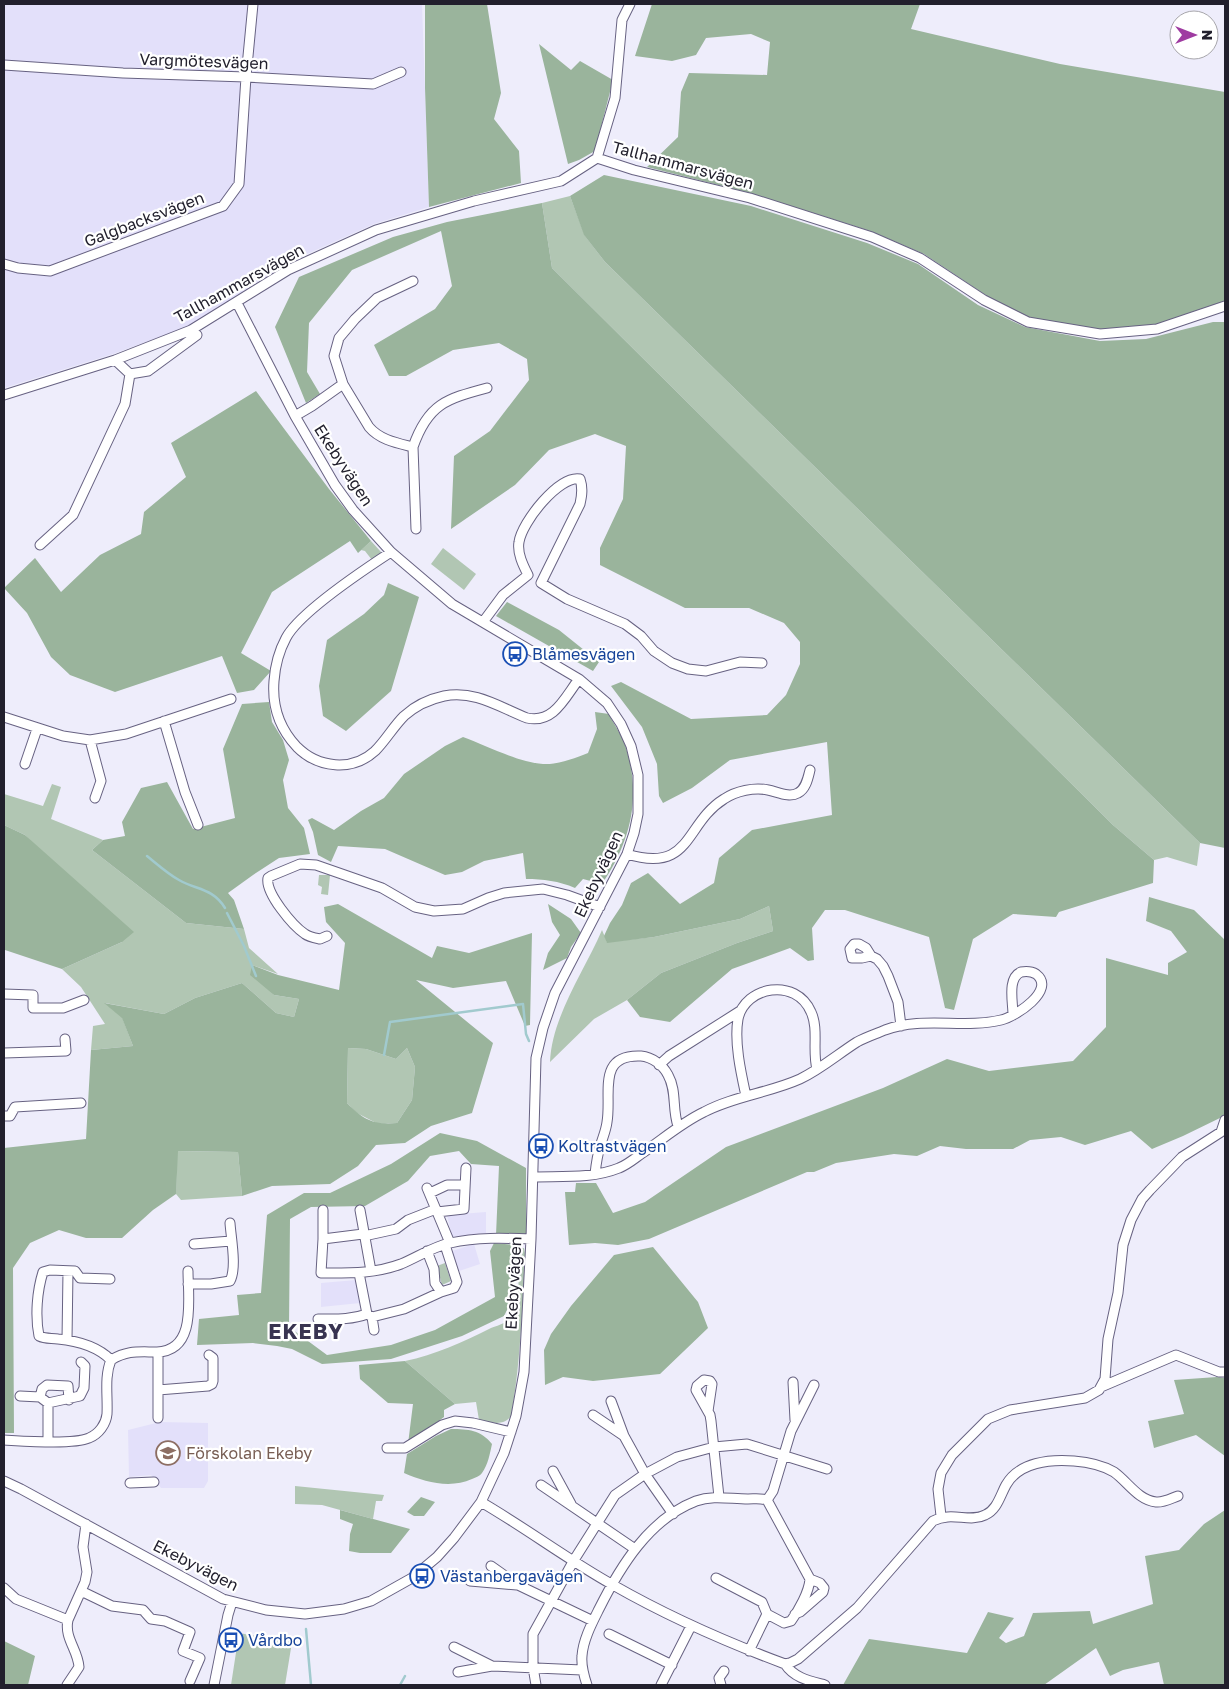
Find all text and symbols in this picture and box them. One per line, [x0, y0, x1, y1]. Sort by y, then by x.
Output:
north arrow [1169, 10, 1219, 60]
text: N [1199, 30, 1216, 40]
street label: Vargmötesvägen [139, 49, 269, 73]
street label: Tallhammarsvägen [610, 137, 756, 193]
street label: Galgbacksvägen [81, 187, 207, 251]
street label: Tallhammarsvägen [171, 239, 307, 327]
street label: Ekebyvägen [310, 420, 378, 510]
bus stop icon: Blåmesvägen [502, 641, 528, 667]
place label: Blåmesvägen [532, 644, 635, 664]
street label: Ekebyvägen [569, 827, 627, 921]
bus stop icon: Koltrastvägen [528, 1133, 554, 1159]
place label: Koltrastvägen [558, 1136, 666, 1156]
street label: Ekebyvägen [501, 1236, 525, 1330]
district label: EKEBY [268, 1318, 344, 1344]
school or university icon: Förskolan Ekeby [155, 1440, 181, 1466]
place label: Förskolan Ekeby [186, 1443, 312, 1463]
street label: Ekebyvägen [150, 1535, 242, 1595]
bus stop icon: Västanbergavägen [409, 1563, 435, 1589]
place label: Västanbergavägen [440, 1566, 583, 1586]
bus stop icon: Vårdbo [218, 1627, 244, 1653]
place label: Vårdbo [248, 1630, 302, 1650]

